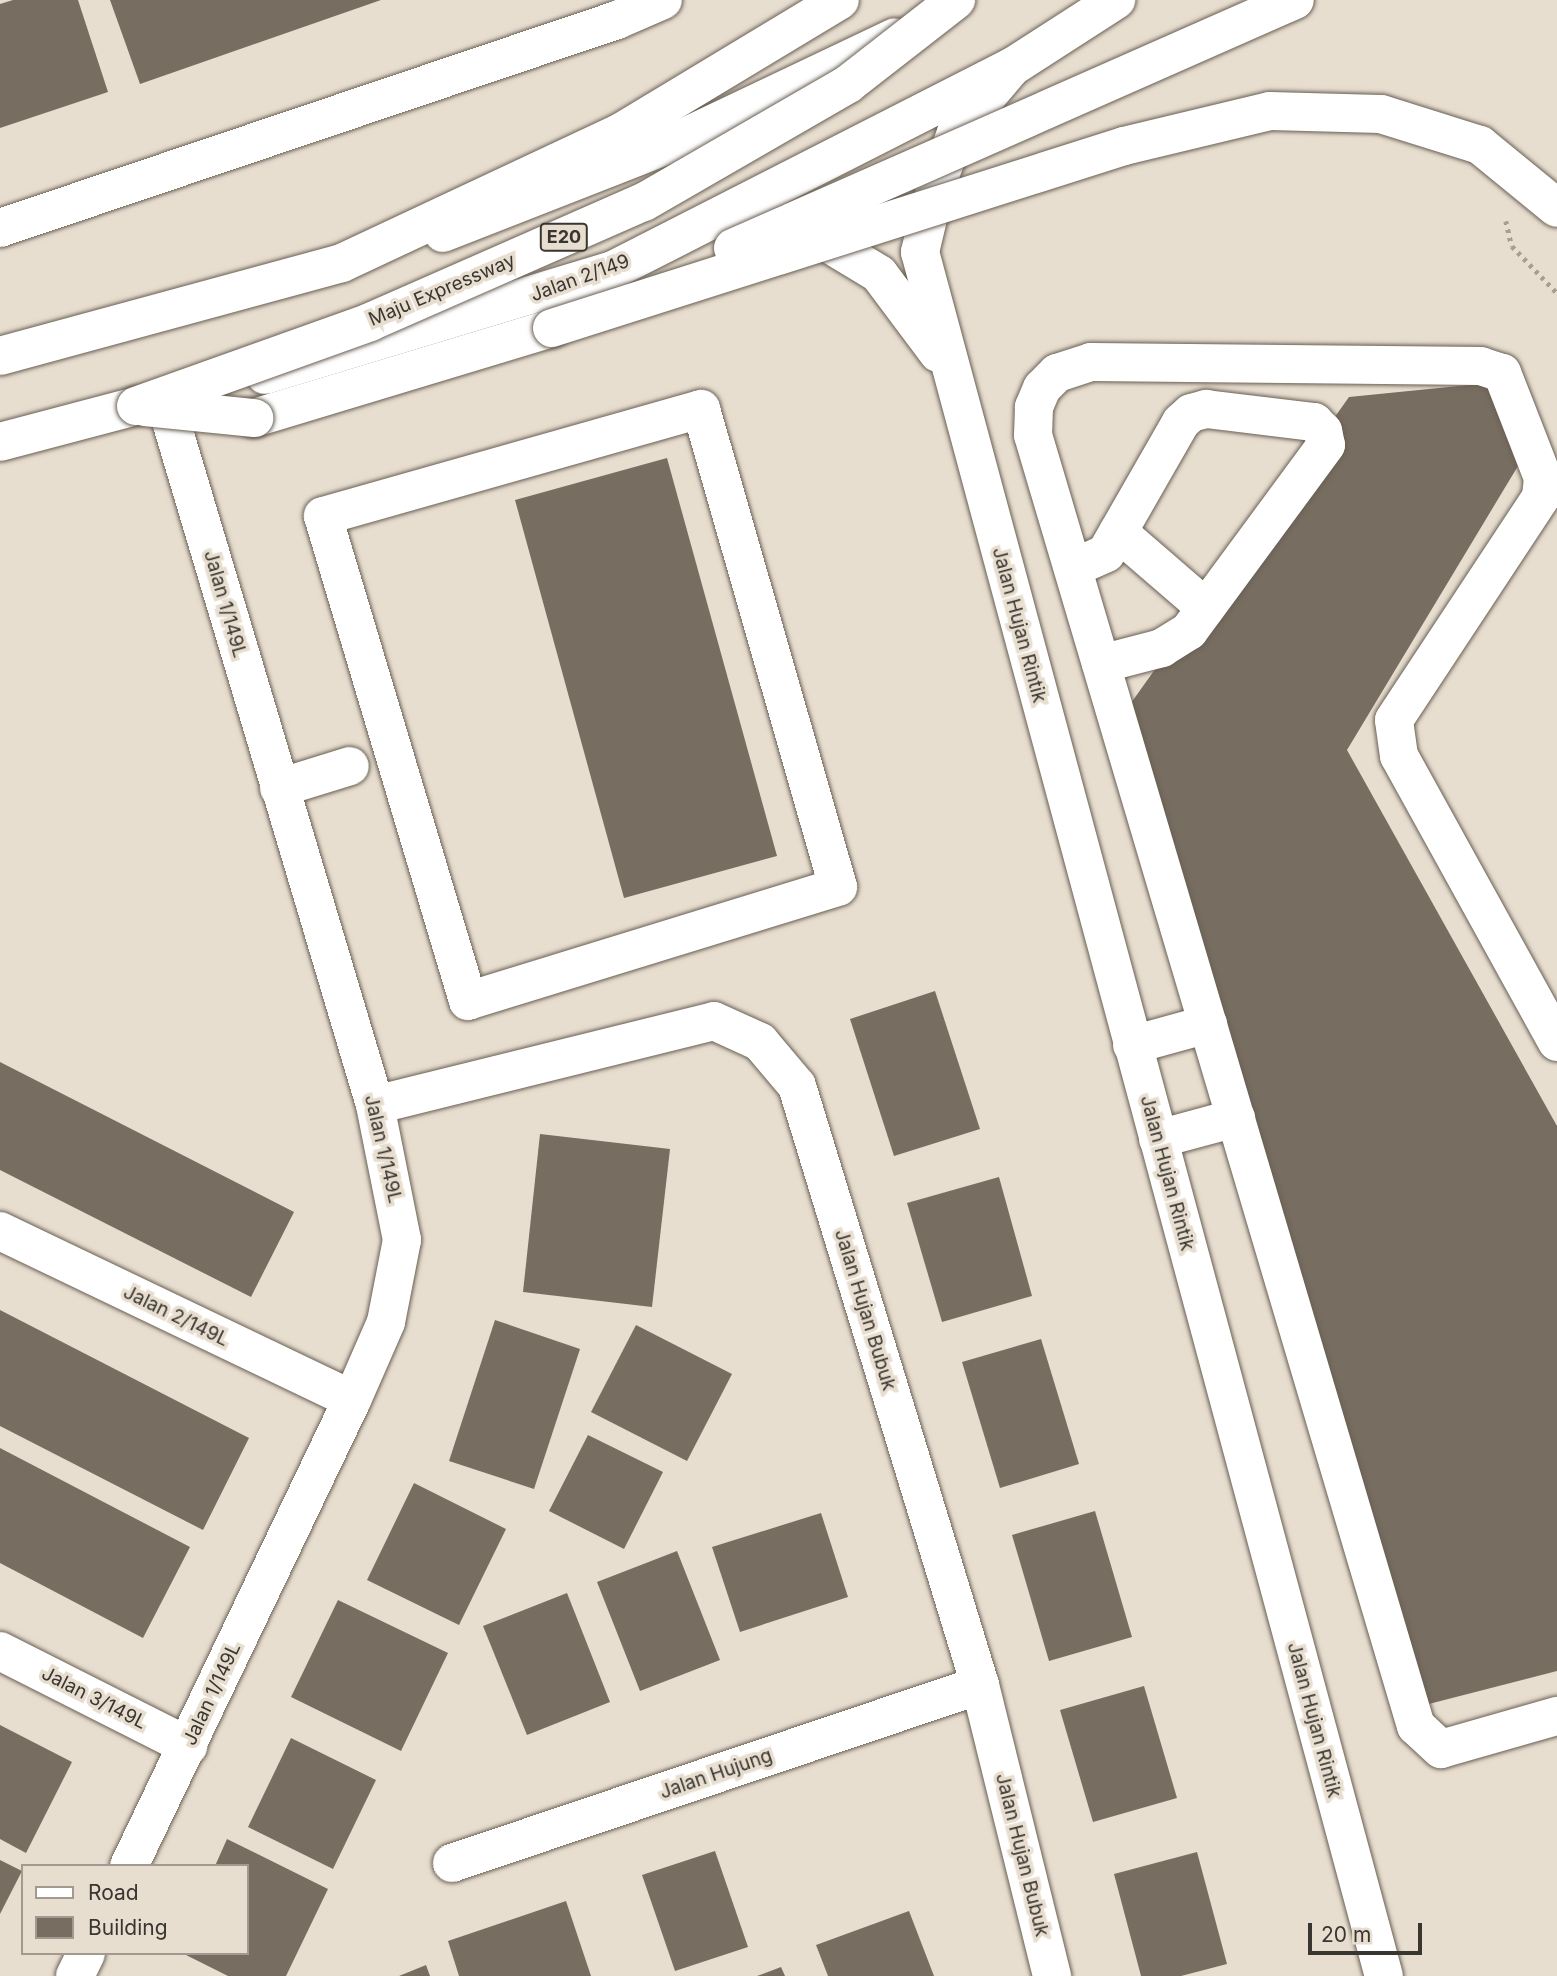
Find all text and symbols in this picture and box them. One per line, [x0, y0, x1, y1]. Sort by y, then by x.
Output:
road number: E20 [540, 222, 588, 251]
street label: Maju Expressway [365, 249, 519, 331]
street label: Jalan 2/149 [527, 250, 633, 306]
street label: Jalan Hujan Rintik [987, 545, 1051, 705]
street label: Jalan 1/149L [199, 548, 251, 660]
street label: Jalan 1/149L [359, 1093, 407, 1205]
street label: Jalan Hujan Rintik [1135, 1093, 1199, 1253]
street label: Jalan Hujan Bubuk [830, 1227, 900, 1393]
street label: Jalan 2/149L [120, 1281, 232, 1351]
street label: Jalan 1/149L [178, 1639, 246, 1749]
street label: Jalan Hujan Rintik [1282, 1640, 1346, 1800]
street label: Jalan 3/149L [38, 1662, 150, 1734]
street label: Jalan Hujung [657, 1744, 775, 1804]
street label: Jalan Hujan Bubuk [991, 1771, 1053, 1939]
legend [21, 1864, 248, 1955]
text: Road [88, 1880, 139, 1905]
scale bar [1312, 1910, 1426, 1954]
text: Building [88, 1915, 168, 1940]
text: 20 m [1321, 1922, 1371, 1947]

